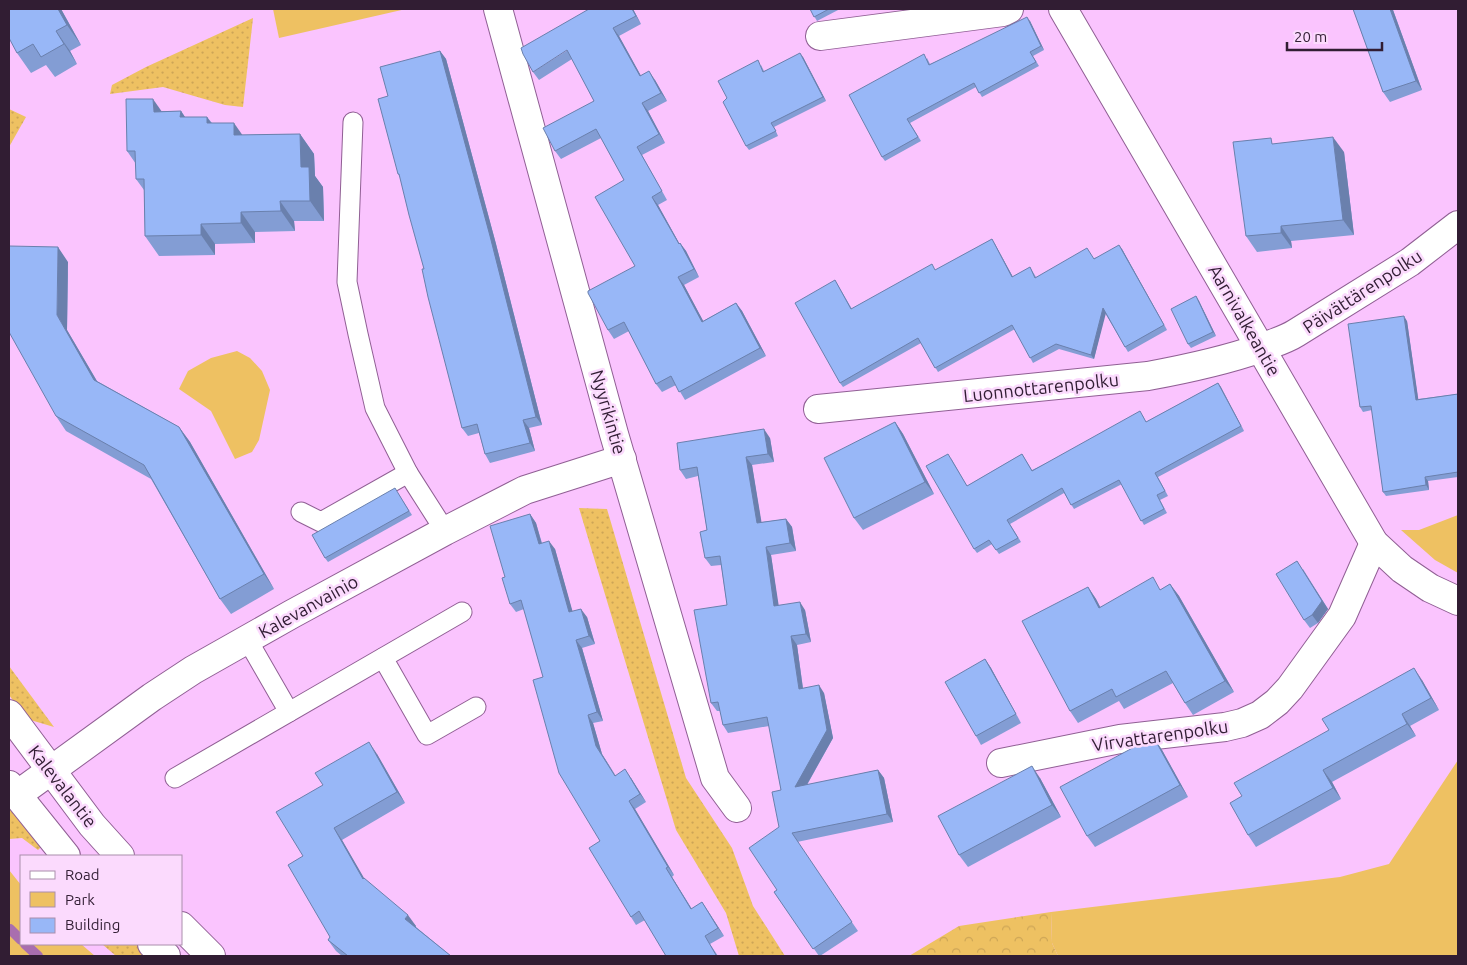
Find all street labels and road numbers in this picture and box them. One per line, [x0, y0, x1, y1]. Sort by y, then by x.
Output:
street label: Päivättärenpolku [1299, 245, 1425, 337]
street label: Aarnivalkeantie [1205, 261, 1285, 379]
street label: Nyyrikintie [587, 368, 631, 456]
street label: Luonnottarenpolku [962, 369, 1120, 405]
street label: Kalevanvainio [255, 570, 361, 642]
street label: Virvattarenpolku [1091, 716, 1229, 754]
street label: Kalevalantie [25, 741, 101, 831]

